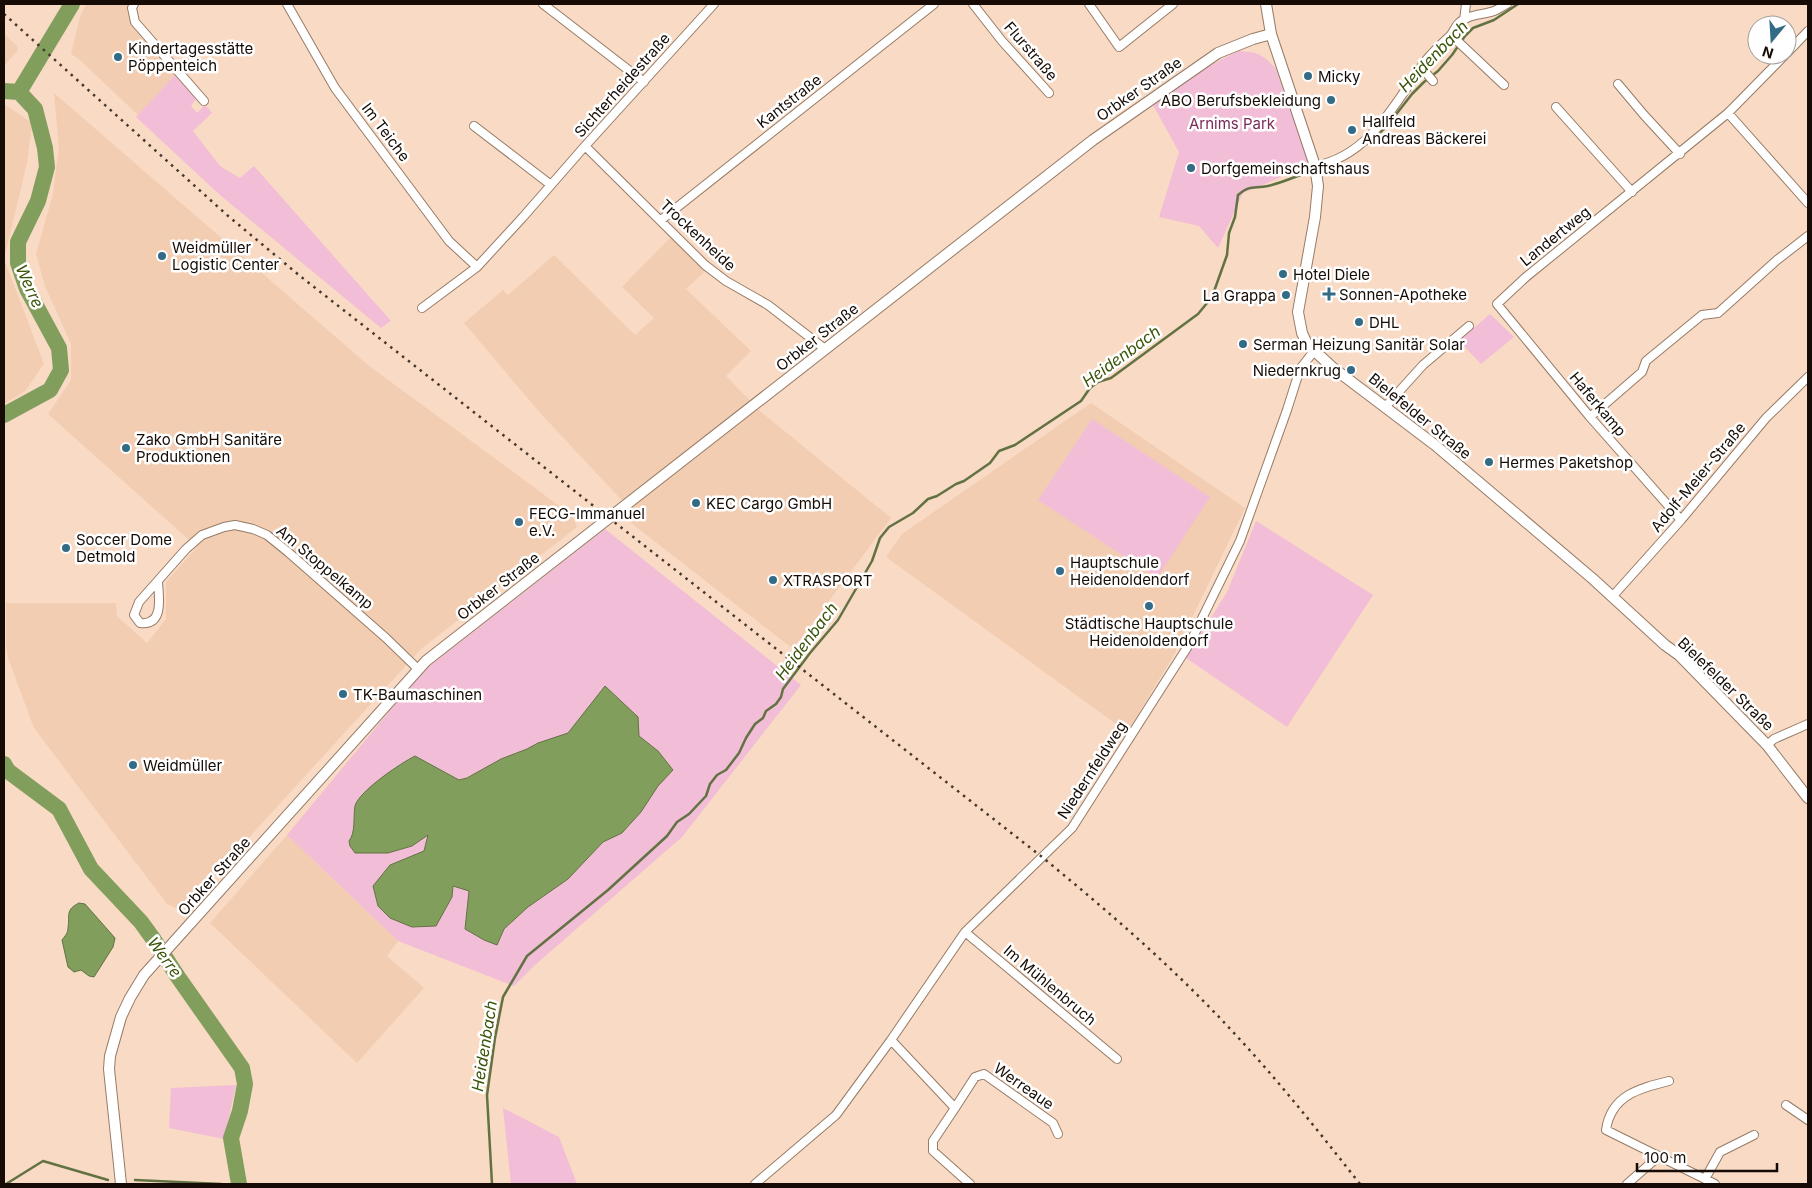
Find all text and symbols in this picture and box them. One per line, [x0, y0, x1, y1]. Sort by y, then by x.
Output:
north arrow [1747, 15, 1797, 65]
water label: Heidenbach [1394, 16, 1472, 96]
street label: Flurstraße [1000, 18, 1062, 84]
street label: Sichterheidestraße [570, 29, 674, 141]
place label: Kindertagesstätte Pöppenteich [128, 39, 253, 75]
text: N [1760, 43, 1776, 63]
marker: Kindertagesstätte Pöppenteich [112, 51, 124, 63]
street label: Orbker Straße [1093, 53, 1185, 125]
place label: Micky [1318, 67, 1361, 86]
street label: Kantstraße [753, 70, 825, 132]
marker: Micky [1302, 70, 1314, 82]
place label: ABO Berufsbekleidung [1161, 91, 1321, 110]
marker: ABO Berufsbekleidung [1325, 94, 1337, 106]
street label: Im Teiche [358, 99, 414, 165]
place label: Hallfeld Andreas Bäckerei [1362, 112, 1486, 148]
park label: Arnims Park [1189, 114, 1276, 133]
marker: Hallfeld Andreas Bäckerei [1346, 124, 1358, 136]
place label: Dorfgemeinschaftshaus [1201, 159, 1370, 178]
marker: Dorfgemeinschaftshaus [1185, 162, 1197, 174]
street label: Trockenheide [656, 195, 740, 275]
street label: Landertweg [1516, 202, 1594, 270]
place label: Weidmüller Logistic Center [172, 238, 280, 274]
marker: Weidmüller Logistic Center [156, 250, 168, 262]
water label: Werre [12, 261, 48, 311]
place label: Hotel Diele [1293, 265, 1370, 284]
marker: Hotel Diele [1277, 268, 1289, 280]
place label: Sonnen-Apotheke [1339, 285, 1467, 304]
place label: La Grappa [1203, 286, 1276, 305]
marker: Sonnen-Apotheke [1323, 288, 1335, 300]
marker: La Grappa [1280, 289, 1292, 301]
street label: Orbker Straße [772, 299, 862, 375]
place label: DHL [1369, 313, 1399, 332]
marker: DHL [1353, 316, 1365, 328]
water label: Heidenbach [1078, 321, 1164, 391]
place label: Serman Heizung Sanitär Solar [1253, 335, 1465, 354]
marker: Serman Heizung Sanitär Solar [1237, 338, 1249, 350]
place label: Niedernkrug [1253, 361, 1341, 380]
marker: Niedernkrug [1345, 364, 1357, 376]
street label: Haferkamp [1566, 368, 1630, 440]
street label: Bielefelder Straße [1365, 369, 1475, 463]
street label: Adolf-Meier-Straße [1647, 418, 1749, 536]
place label: Zako GmbH Sanitäre Produktionen [136, 430, 282, 466]
marker: Zako GmbH Sanitäre Produktionen [120, 442, 132, 454]
place label: Hermes Paketshop [1499, 453, 1633, 472]
marker: Hermes Paketshop [1483, 456, 1495, 468]
place label: KEC Cargo GmbH [706, 494, 832, 513]
marker: KEC Cargo GmbH [690, 497, 702, 509]
place label: FECG-Immanuel e.V. [529, 504, 645, 540]
marker: FECG-Immanuel e.V. [513, 516, 525, 528]
street label: Am Stoppelkamp [273, 521, 377, 613]
place label: Soccer Dome Detmold [76, 530, 172, 566]
marker: Soccer Dome Detmold [60, 542, 72, 554]
street label: Orbker Straße [453, 548, 543, 624]
place label: Hauptschule Heidenoldendorf [1070, 553, 1190, 589]
marker: Hauptschule Heidenoldendorf [1054, 565, 1066, 577]
place label: XTRASPORT [783, 571, 872, 590]
marker: XTRASPORT [767, 574, 779, 586]
water label: Heidenbach [770, 598, 842, 684]
marker: Städtische Hauptschule Heidenoldendorf [1143, 600, 1155, 612]
place label: Städtische Hauptschule Heidenoldendorf [1065, 614, 1233, 650]
street label: Bielefelder Straße [1674, 633, 1778, 735]
place label: TK-Baumaschinen [353, 685, 482, 704]
marker: TK-Baumaschinen [337, 688, 349, 700]
street label: Niedernfeldweg [1053, 717, 1131, 823]
place label: Weidmüller [143, 756, 223, 775]
marker: Weidmüller [127, 759, 139, 771]
street label: Orbker Straße [174, 833, 254, 919]
water label: Werre [144, 933, 186, 981]
street label: Im Mühlenbruch [1000, 941, 1100, 1029]
water label: Heidenbach [467, 999, 501, 1093]
street label: Werreaue [990, 1058, 1058, 1114]
scale bar [1637, 1140, 1777, 1172]
text: 100 m [1644, 1148, 1686, 1167]

